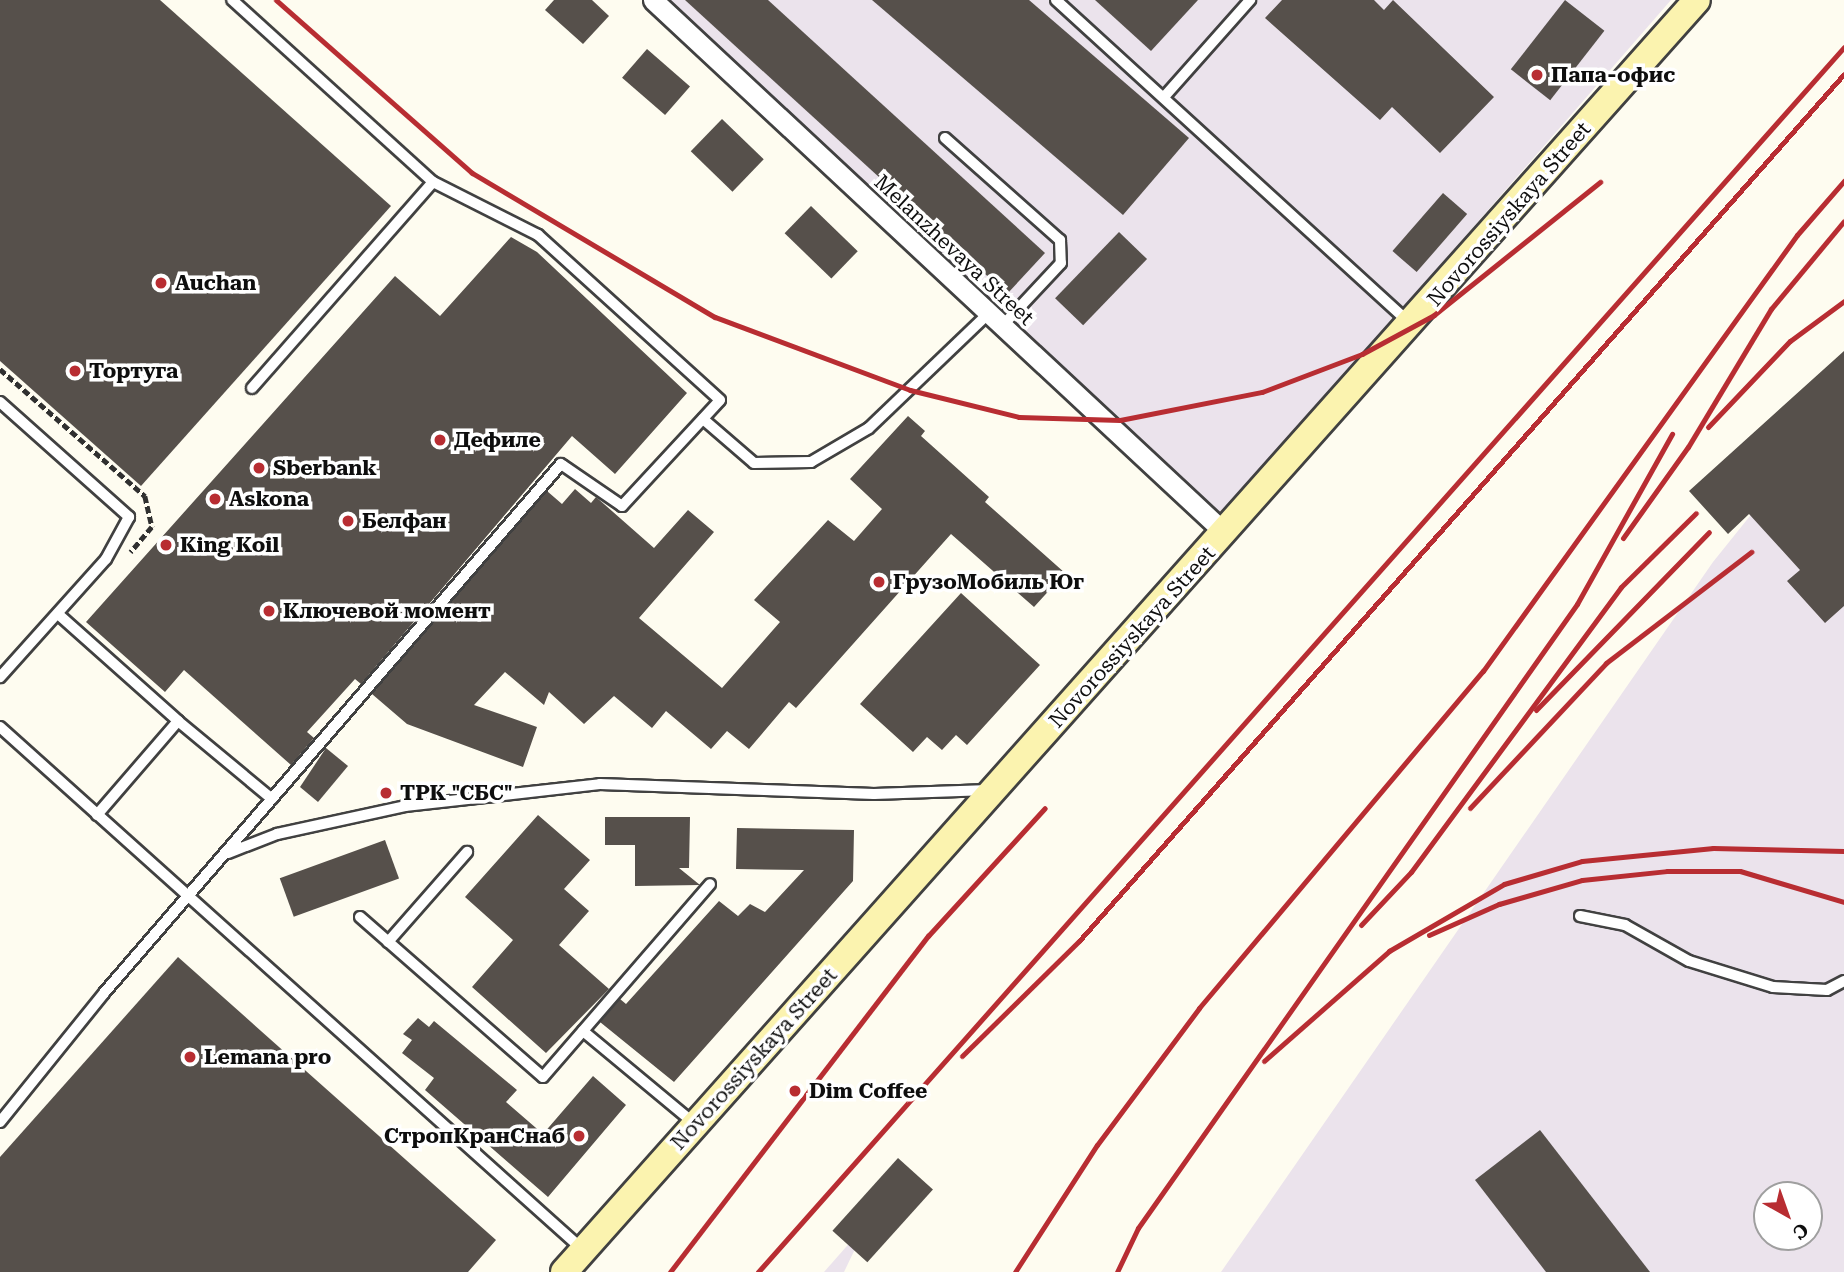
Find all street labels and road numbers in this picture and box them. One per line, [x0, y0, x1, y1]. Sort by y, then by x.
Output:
street label: Novorossiyskaya Street [1422, 117, 1596, 311]
street label: Melanzhevaya Street [869, 170, 1039, 330]
street label: Novorossiyskaya Street [1044, 541, 1220, 733]
street label: Novorossiyskaya Street [666, 963, 842, 1155]

